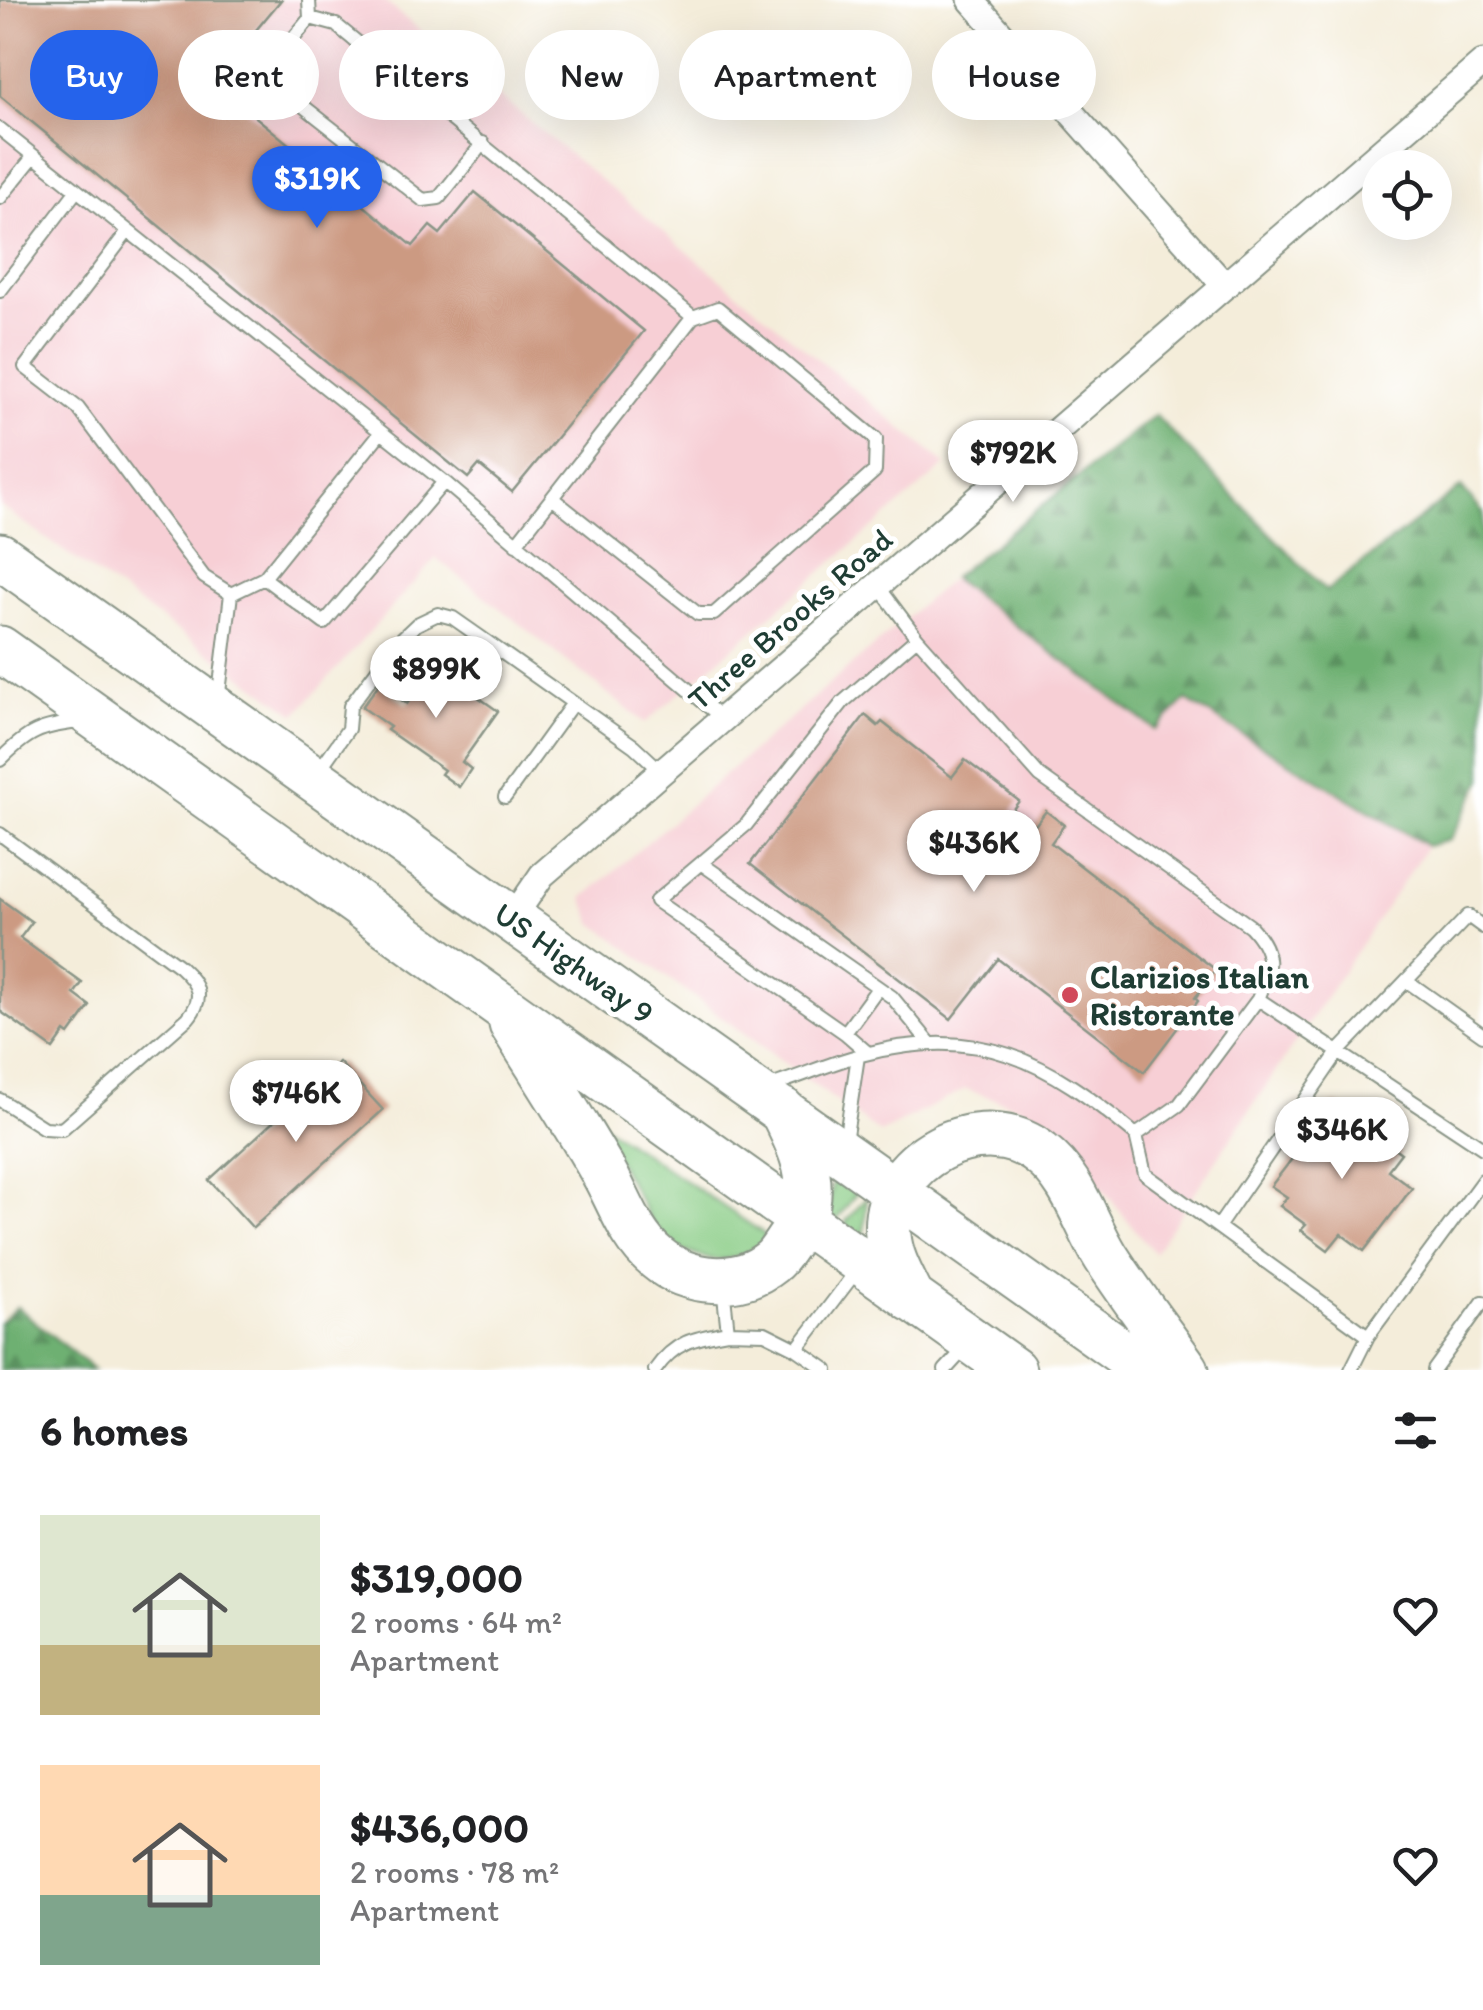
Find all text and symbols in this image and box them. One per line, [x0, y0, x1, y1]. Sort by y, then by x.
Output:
chip: Buy [30, 30, 158, 120]
chip: Rent [178, 30, 319, 120]
chip: Filters [339, 30, 505, 120]
chip: New [525, 30, 659, 120]
chip: Apartment [679, 30, 912, 120]
chip: House [932, 30, 1096, 120]
pin: $319K [247, 146, 387, 231]
map controls [1362, 150, 1452, 240]
button: locate [1362, 150, 1452, 240]
text: $319K [274, 159, 360, 197]
pin: $792K [943, 420, 1083, 505]
text: $792K [970, 433, 1056, 471]
street label: Three Brooks Road [680, 520, 900, 718]
pin: $899K [366, 636, 506, 721]
text: $899K [392, 649, 480, 687]
pin: $436K [904, 810, 1044, 895]
text: $436K [929, 823, 1019, 861]
street label: US Highway 9 [487, 894, 661, 1032]
place label: Clarizios Italian Ristorante [1090, 958, 1310, 1033]
marker: Clarizios Italian Ristorante [1059, 984, 1081, 1006]
pin: $746K [226, 1060, 366, 1145]
text: $746K [252, 1073, 340, 1111]
pin: $346K [1272, 1097, 1412, 1182]
text: $346K [1297, 1110, 1387, 1148]
icon: filters [1388, 1403, 1443, 1458]
text: 6 homes [40, 1405, 188, 1456]
text: $319,000 [350, 1552, 523, 1603]
icon: home [120, 1555, 240, 1675]
icon: heart [1388, 1588, 1443, 1643]
text: 2 rooms · 64 m² [350, 1603, 562, 1641]
text: Apartment [350, 1641, 499, 1679]
text: $436,000 [350, 1802, 529, 1853]
icon: home [120, 1805, 240, 1925]
icon: heart [1388, 1838, 1443, 1893]
text: 2 rooms · 78 m² [350, 1853, 559, 1891]
text: Apartment [350, 1891, 499, 1929]

